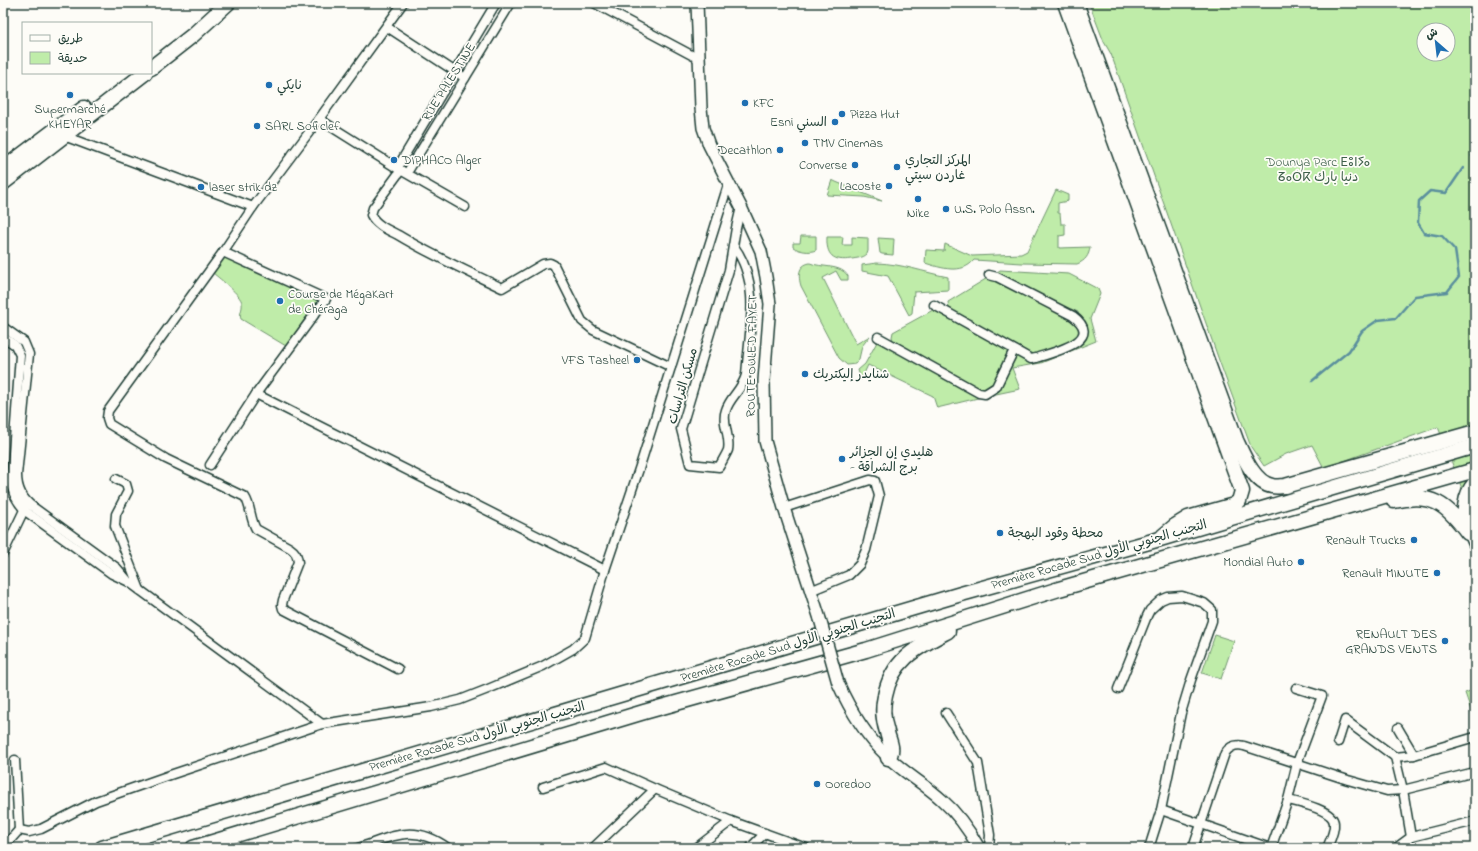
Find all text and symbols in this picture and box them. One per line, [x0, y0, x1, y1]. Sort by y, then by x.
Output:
legend [22, 22, 152, 74]
north arrow [1416, 22, 1456, 62]
text: ش [1423, 24, 1441, 44]
text: طريق [58, 30, 83, 48]
street label: RUE PALESTINE [417, 39, 481, 125]
text: حديقة [58, 50, 87, 68]
place label: نايكي [277, 76, 302, 96]
marker: نايكي [264, 80, 274, 90]
marker: Supermarché KHEYAR [65, 90, 75, 100]
place label: KFC [753, 94, 774, 113]
marker: KFC [740, 98, 750, 108]
place label: Supermarché KHEYAR [34, 100, 106, 134]
place label: Pizza Hut [850, 105, 900, 124]
marker: Pizza Hut [837, 109, 847, 119]
place label: Esni السني [770, 113, 827, 133]
place label: SARL Soficlef [265, 117, 341, 136]
marker: Esni السني [830, 117, 840, 127]
marker: SARL Soficlef [252, 121, 262, 131]
place label: TMV Cinemas [813, 134, 884, 153]
marker: TMV Cinemas [800, 138, 810, 148]
place label: Decathlon [717, 141, 772, 160]
marker: Decathlon [775, 145, 785, 155]
place label: DIPHACO Alger [401, 151, 482, 171]
place label: المركز التجاري غاردن سيتي [905, 151, 971, 186]
park label: Dounya Parc ⴹⵓⵏⵢⴰ ⵒⴰⵔⴽ دنيا بارك [1265, 153, 1370, 187]
marker: DIPHACO Alger [389, 155, 399, 165]
place label: Converse [799, 156, 847, 175]
marker: Converse [850, 160, 860, 170]
marker: المركز التجاري غاردن سيتي [892, 162, 902, 172]
place label: Lacoste [840, 177, 881, 196]
place label: laser strik dz [209, 178, 278, 197]
marker: Lacoste [884, 181, 894, 191]
marker: laser strik dz [196, 182, 206, 192]
marker: Nike [913, 194, 923, 204]
place label: U.S. Polo Assn. [954, 200, 1035, 219]
place label: Nike [907, 204, 929, 223]
marker: U.S. Polo Assn. [941, 204, 951, 214]
place label: Course de MégaKart de Chéraga [288, 285, 394, 320]
street label: ROUTE OULED FAYET [741, 294, 763, 417]
marker: Course de MégaKart de Chéraga [275, 296, 285, 306]
street label: مسكن التراسات [663, 346, 703, 426]
place label: VFS Tasheel [561, 351, 629, 370]
marker: VFS Tasheel [632, 355, 642, 365]
place label: شنايدر إليكتريك [813, 365, 889, 384]
marker: شنايدر إليكتريك [800, 369, 810, 379]
place label: هليدي إن الجزائر - برج الشراقة [849, 443, 933, 477]
marker: هليدي إن الجزائر - برج الشراقة [837, 454, 847, 464]
street label: Première Rocade Sud التجنب الجنوبي الأول [989, 515, 1209, 596]
place label: محطة وقود البهجة [1008, 524, 1103, 543]
marker: محطة وقود البهجة [995, 528, 1005, 538]
place label: Renault Trucks [1325, 531, 1406, 550]
marker: Renault Trucks [1409, 535, 1419, 545]
place label: Mondial Auto [1223, 553, 1293, 572]
marker: Mondial Auto [1296, 557, 1306, 567]
place label: Renault MINUTE [1342, 564, 1429, 583]
marker: Renault MINUTE [1432, 568, 1442, 578]
street label: Première Rocade Sud التجنب الجنوبي الأول [678, 604, 898, 689]
place label: RENAULT DES GRANDS VENTS [1345, 625, 1437, 659]
marker: RENAULT DES GRANDS VENTS [1440, 636, 1450, 646]
street label: Première Rocade Sud التجنب الجنوبي الأول [367, 697, 587, 778]
place label: Ooredoo [825, 775, 871, 794]
marker: Ooredoo [812, 779, 822, 789]

